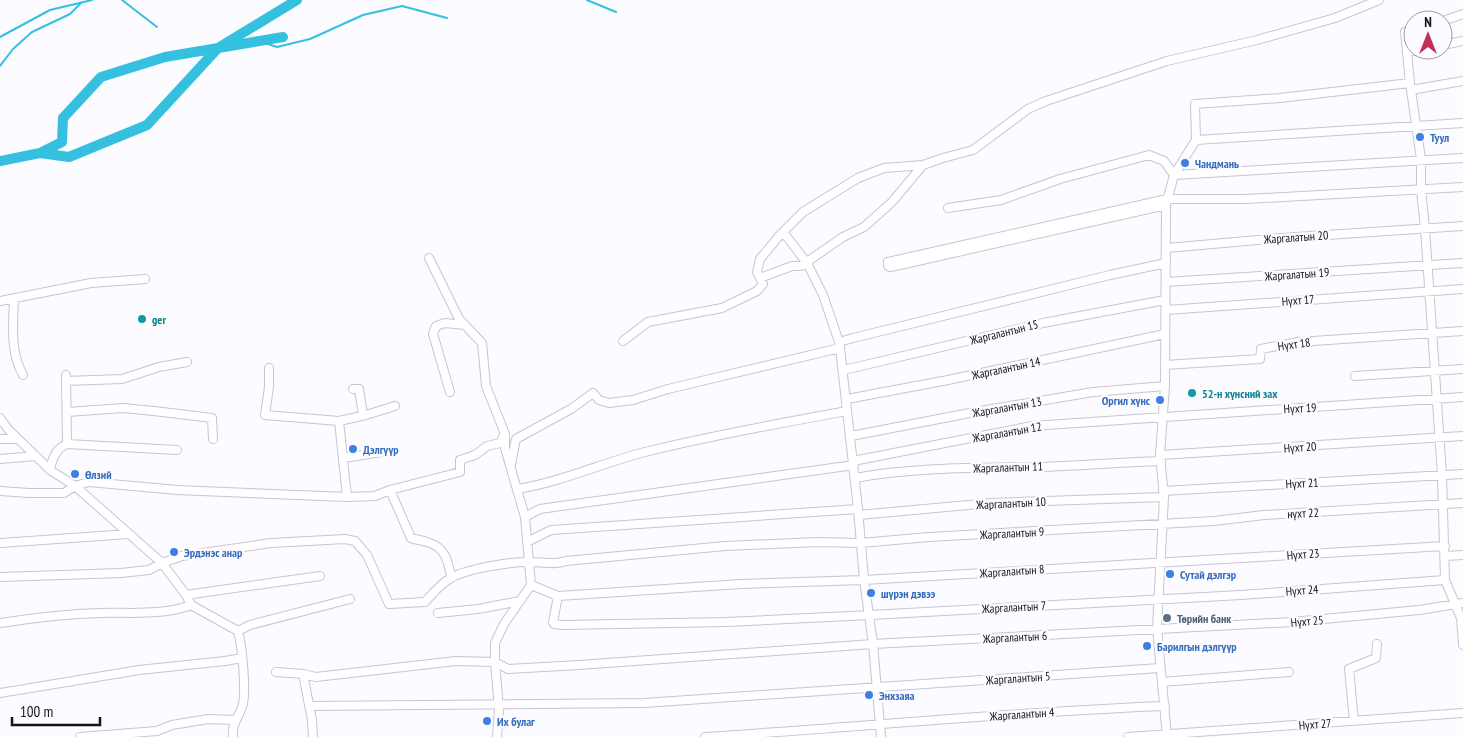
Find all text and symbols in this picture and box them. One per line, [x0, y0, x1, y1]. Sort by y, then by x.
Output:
north arrow [1403, 10, 1453, 60]
text: N [1424, 13, 1432, 31]
place label: Туул [1430, 130, 1449, 145]
marker: Туул [1414, 131, 1426, 143]
place label: Чандмань [1195, 156, 1239, 171]
marker: Чандмань [1179, 157, 1191, 169]
street label: Жаргалатын 20 [1262, 227, 1329, 247]
street label: Жаргалатын 19 [1263, 264, 1330, 284]
street label: Нүхт 17 [1281, 291, 1315, 309]
place label: ger [152, 312, 166, 327]
marker: ger [136, 313, 148, 325]
street label: Жаргалантын 15 [967, 316, 1040, 348]
street label: Нүхт 18 [1277, 334, 1311, 354]
street label: Жаргалантын 14 [969, 353, 1042, 383]
place label: 52-н хүнсний зах [1202, 386, 1278, 401]
marker: 52-н хүнсний зах [1186, 387, 1198, 399]
place label: Оргил хүнс [1102, 393, 1151, 408]
street label: Жаргалантын 13 [970, 394, 1043, 421]
marker: Оргил хүнс [1154, 394, 1166, 406]
street label: Нүхт 19 [1283, 400, 1317, 416]
street label: Жаргалантын 12 [970, 419, 1043, 446]
street label: Нүхт 20 [1283, 438, 1317, 456]
place label: Дэлгүүр [363, 442, 399, 457]
marker: Дэлгүүр [347, 443, 359, 455]
street label: Жаргалантын 11 [972, 458, 1043, 476]
place label: Өлзий [85, 467, 112, 482]
marker: Өлзий [69, 468, 81, 480]
street label: Нүхт 21 [1285, 475, 1319, 491]
street label: Жаргалантын 10 [975, 494, 1046, 512]
street label: нүхт 22 [1287, 505, 1319, 521]
street label: Жаргалантын 9 [978, 524, 1045, 542]
place label: Эрдэнэс анар [184, 545, 243, 560]
street label: Нүхт 23 [1286, 545, 1320, 563]
marker: Эрдэнэс анар [168, 546, 180, 558]
street label: Жаргалантын 8 [978, 561, 1045, 581]
place label: Сутай дэлгэр [1180, 567, 1237, 582]
marker: Сутай дэлгэр [1164, 568, 1176, 580]
street label: Нүхт 24 [1285, 581, 1320, 599]
place label: шүрэн дэвээ [881, 586, 936, 601]
marker: шүрэн дэвээ [865, 587, 877, 599]
street label: Жаргалантын 7 [980, 598, 1047, 616]
place label: Төрийн банк [1177, 611, 1231, 626]
marker: Төрийн банк [1161, 612, 1173, 624]
street label: Нүхт 25 [1290, 612, 1324, 630]
street label: Жаргалантын 6 [981, 628, 1048, 646]
place label: Барилгын дэлгүүр [1157, 639, 1237, 654]
marker: Барилгын дэлгүүр [1141, 640, 1153, 652]
street label: Жаргалантын 5 [984, 668, 1051, 688]
place label: Энхзаяа [879, 688, 915, 703]
marker: Энхзаяа [863, 689, 875, 701]
scale bar [12, 694, 100, 726]
text: 100 m [20, 702, 53, 721]
street label: Жаргалантын 4 [988, 704, 1055, 724]
place label: Их булаг [497, 714, 535, 729]
marker: Их булаг [481, 715, 493, 727]
street label: Нүхт 27 [1298, 715, 1332, 733]

